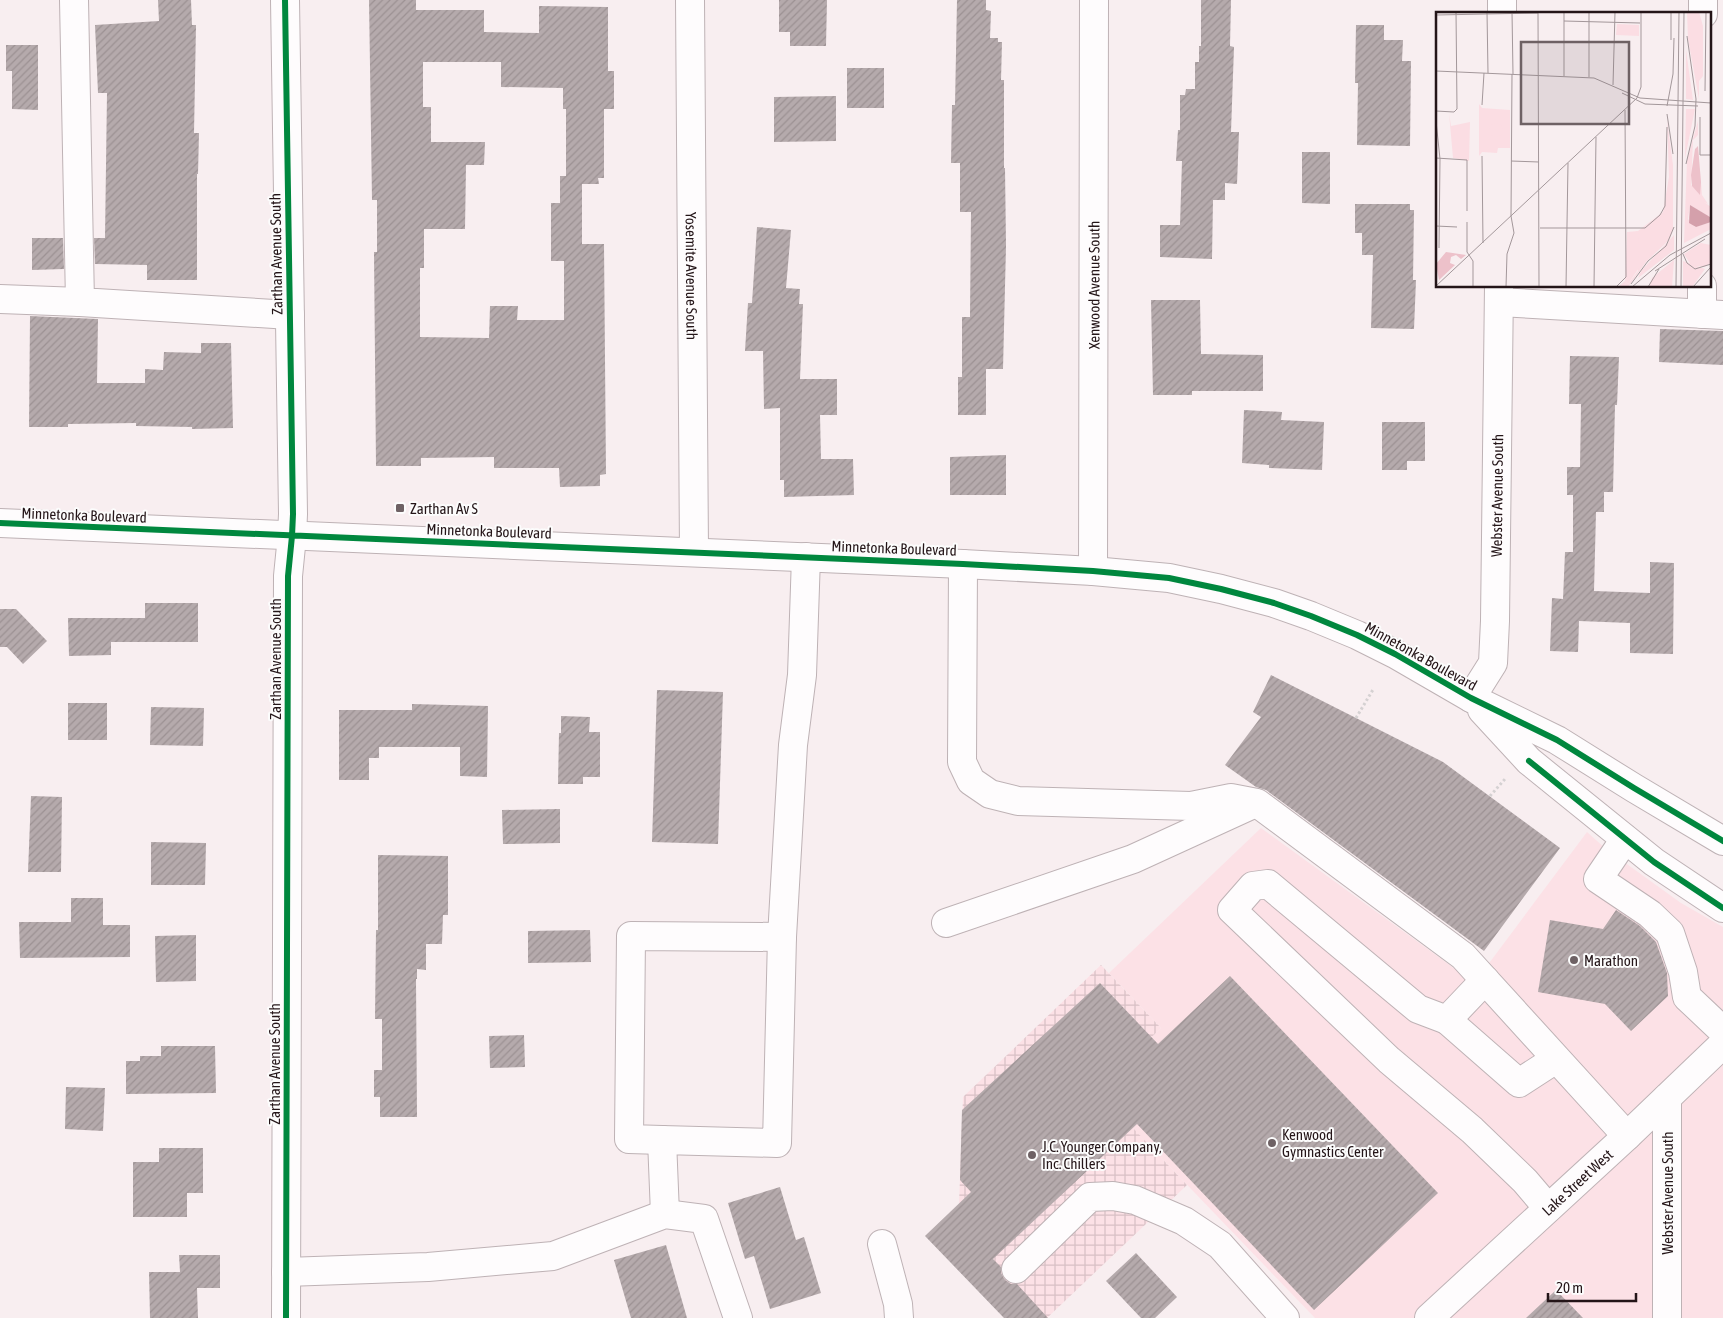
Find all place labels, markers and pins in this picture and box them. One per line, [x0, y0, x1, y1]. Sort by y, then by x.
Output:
place label: Zarthan Av S [410, 500, 478, 517]
marker: Zarthan Av S [394, 502, 406, 514]
place label: Marathon [1584, 952, 1638, 969]
marker: Marathon [1568, 954, 1580, 966]
place label: Kenwood Gymnastics Center [1282, 1126, 1384, 1160]
marker: Kenwood Gymnastics Center [1266, 1137, 1278, 1149]
place label: J.C. Younger Company, Inc. Chillers [1042, 1138, 1162, 1172]
marker: J.C. Younger Company, Inc. Chillers [1026, 1149, 1038, 1161]

